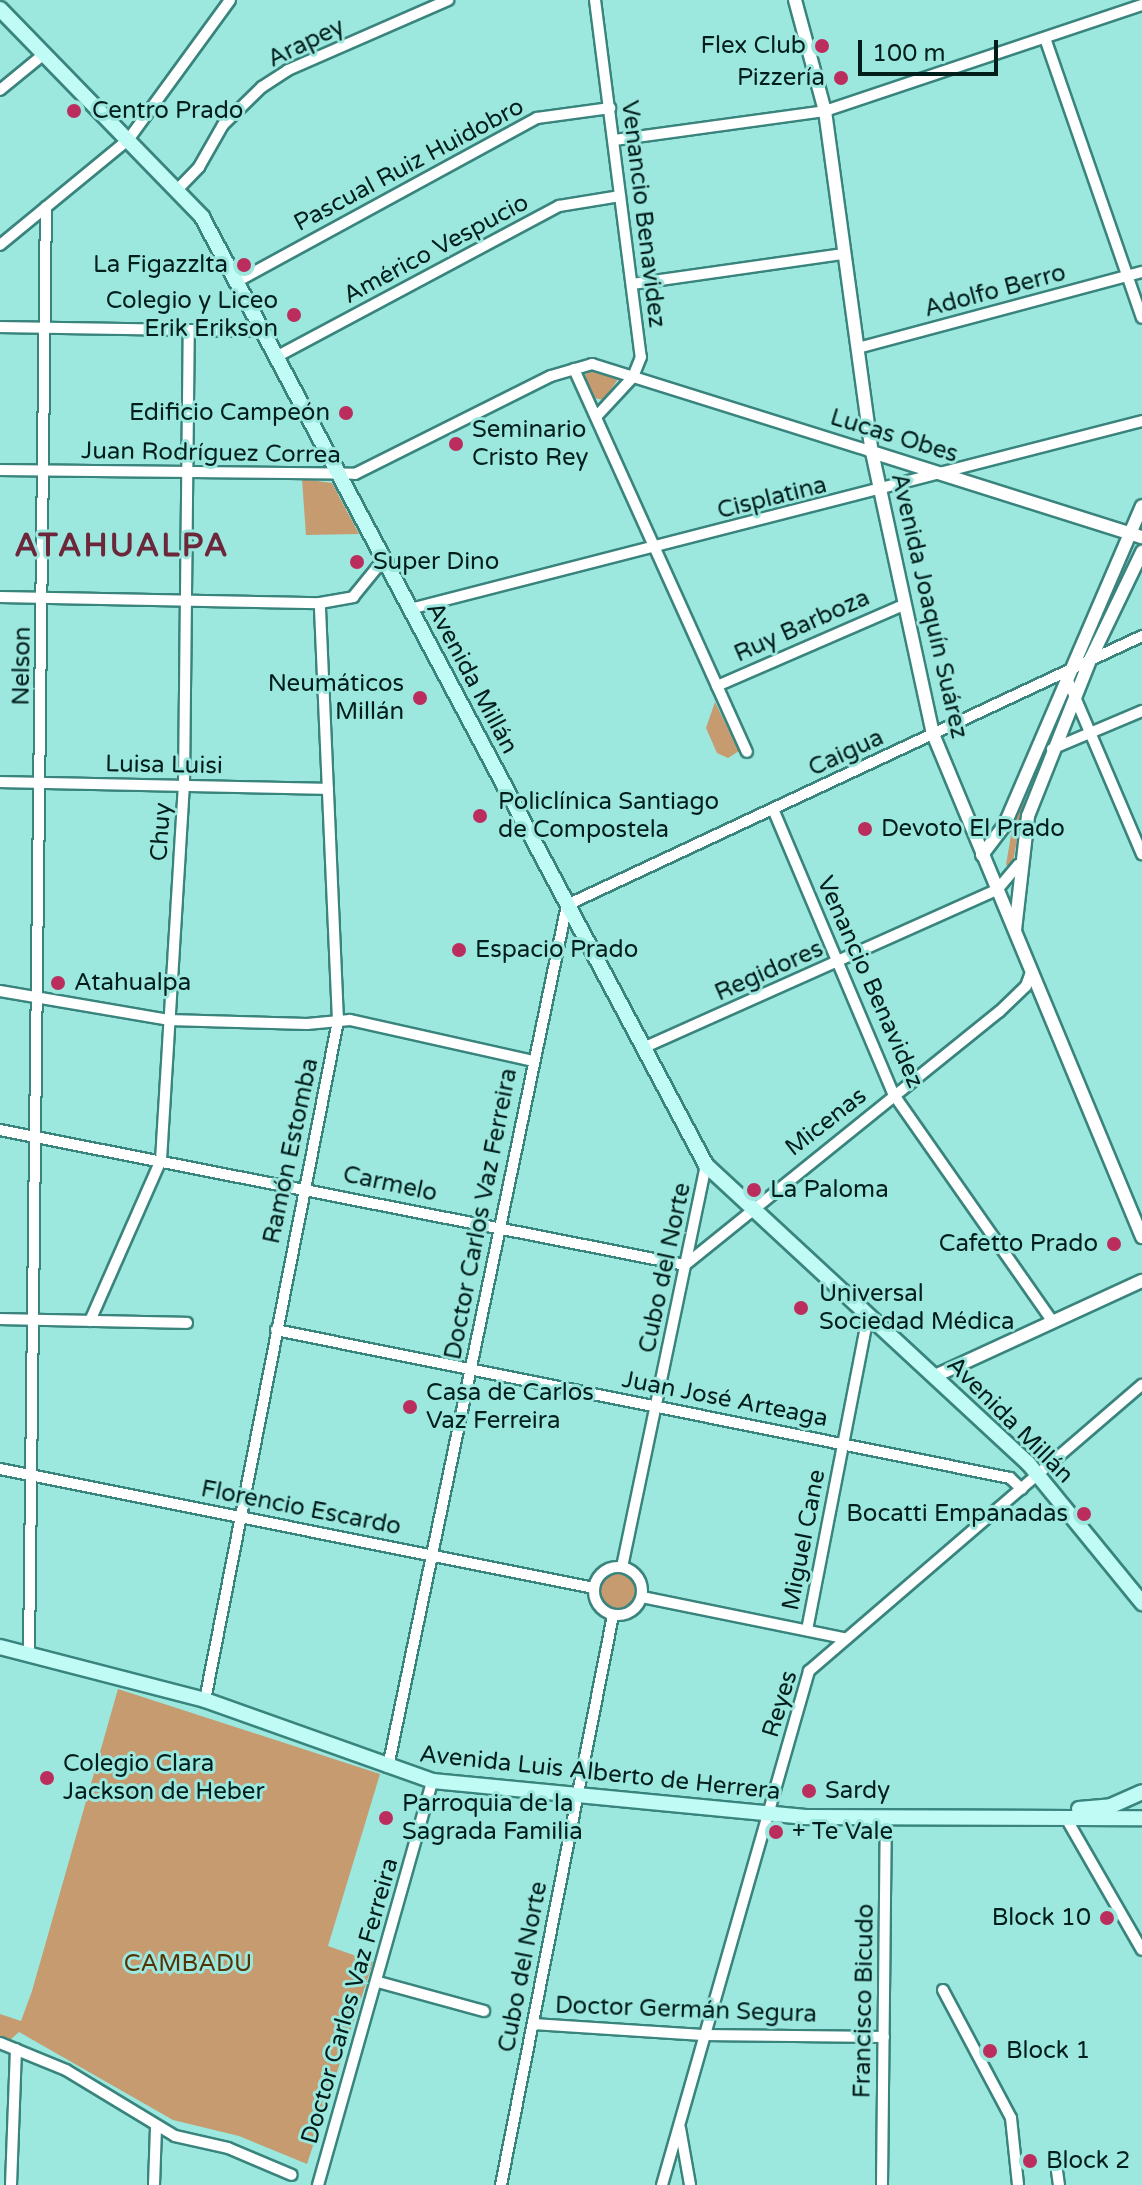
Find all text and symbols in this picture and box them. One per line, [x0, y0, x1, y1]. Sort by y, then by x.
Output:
street label: Arapey [263, 12, 349, 74]
scale bar [862, 24, 1002, 74]
place label: Flex Club [701, 32, 806, 60]
marker: Flex Club [813, 37, 831, 55]
text: 100 m [872, 39, 946, 68]
place label: Pizzería [737, 64, 825, 92]
marker: Pizzería [832, 69, 850, 87]
street label: Pascual Ruiz Huidobro [289, 92, 529, 238]
place label: Centro Prado [92, 97, 243, 125]
street label: Venancio Benavidez [615, 99, 671, 329]
marker: Centro Prado [63, 100, 85, 122]
street label: Américo Vespucio [338, 188, 534, 310]
place label: La Figazzlta [93, 251, 228, 279]
marker: La Figazzlta [235, 256, 253, 274]
street label: Adolfo Berro [921, 258, 1069, 324]
place label: Colegio y Liceo Erik Erikson [106, 287, 278, 343]
marker: Colegio y Liceo Erik Erikson [285, 306, 303, 324]
place label: Edificio Campeón [129, 399, 330, 427]
street label: Lucas Obes [827, 403, 961, 469]
marker: Edificio Campeón [337, 404, 355, 422]
place label: Seminario Cristo Rey [472, 416, 588, 472]
marker: Seminario Cristo Rey [447, 435, 465, 453]
street label: Juan Rodríguez Correa [81, 436, 341, 470]
street label: Avenida Joaquín Suárez [884, 470, 974, 742]
street label: Cisplatina [714, 471, 830, 525]
district label: ATAHUALPA [14, 527, 230, 565]
place label: Super Dino [373, 548, 499, 576]
marker: Super Dino [348, 553, 366, 571]
street label: Ruy Barboza [730, 583, 874, 669]
street label: Avenida Millán [420, 597, 524, 759]
street label: Nelson [7, 626, 37, 706]
place label: Neumáticos Millán [268, 670, 404, 726]
marker: Neumáticos Millán [411, 689, 429, 707]
street label: Caigua [804, 723, 888, 783]
street label: Luisa Luisi [105, 750, 223, 780]
place label: Policlínica Santiago de Compostela [498, 788, 719, 844]
street label: Chuy [145, 802, 177, 862]
marker: Policlínica Santiago de Compostela [469, 805, 491, 827]
place label: Devoto El Prado [881, 815, 1065, 843]
marker: Devoto El Prado [856, 820, 874, 838]
street label: Venancio Benavidez [810, 872, 930, 1092]
street label: Regidores [710, 934, 828, 1008]
place label: Espacio Prado [475, 936, 638, 964]
marker: Espacio Prado [450, 941, 468, 959]
place label: Atahualpa [74, 969, 191, 997]
marker: Atahualpa [49, 974, 67, 992]
street label: Ramón Estomba [257, 1056, 325, 1246]
street label: Doctor Carlos Vaz Ferreira [439, 1066, 523, 1362]
street label: Micenas [780, 1081, 872, 1163]
street label: Carmelo [340, 1160, 440, 1208]
place label: La Paloma [770, 1176, 889, 1204]
street label: Cubo del Norte [633, 1180, 697, 1356]
marker: La Paloma [745, 1181, 763, 1199]
place label: Cafetto Prado [939, 1230, 1098, 1258]
marker: Cafetto Prado [1105, 1235, 1123, 1253]
place label: Universal Sociedad Médica [819, 1280, 1015, 1336]
marker: Universal Sociedad Médica [790, 1297, 812, 1319]
street label: Avenida Millán [941, 1351, 1079, 1489]
street label: Juan José Arteaga [620, 1365, 830, 1433]
place label: Casa de Carlos Vaz Ferreira [426, 1379, 594, 1435]
marker: Casa de Carlos Vaz Ferreira [401, 1398, 419, 1416]
street label: Miguel Cane [776, 1467, 832, 1613]
street label: Florencio Escardo [199, 1474, 403, 1542]
place label: Bocatti Empanadas [846, 1500, 1068, 1528]
marker: Bocatti Empanadas [1075, 1505, 1093, 1523]
street label: Reyes [756, 1667, 804, 1741]
street label: Avenida Luis Alberto de Herrera [418, 1740, 782, 1806]
place label: Colegio Clara Jackson de Heber [63, 1750, 265, 1806]
marker: Colegio Clara Jackson de Heber [38, 1769, 56, 1787]
place label: Sardy [825, 1777, 890, 1805]
marker: Sardy [800, 1782, 818, 1800]
place label: Parroquia de la Sagrada Familia [402, 1790, 583, 1846]
marker: Parroquia de la Sagrada Familia [377, 1809, 395, 1827]
place label: + Te Vale [792, 1818, 893, 1846]
marker: + Te Vale [767, 1823, 785, 1841]
street label: Doctor Carlos Vaz Ferreira [295, 1855, 405, 2147]
street label: Cubo del Norte [492, 1879, 554, 2055]
street label: Francisco Bicudo [848, 1903, 880, 2099]
place label: Block 10 [992, 1904, 1091, 1932]
marker: Block 10 [1098, 1909, 1116, 1927]
park label: CAMBADU [124, 1950, 252, 1978]
street label: Doctor Germán Segura [555, 1991, 817, 2029]
place label: Block 1 [1006, 2037, 1090, 2065]
marker: Block 1 [981, 2042, 999, 2060]
place label: Block 2 [1046, 2147, 1130, 2175]
marker: Block 2 [1021, 2152, 1039, 2170]

